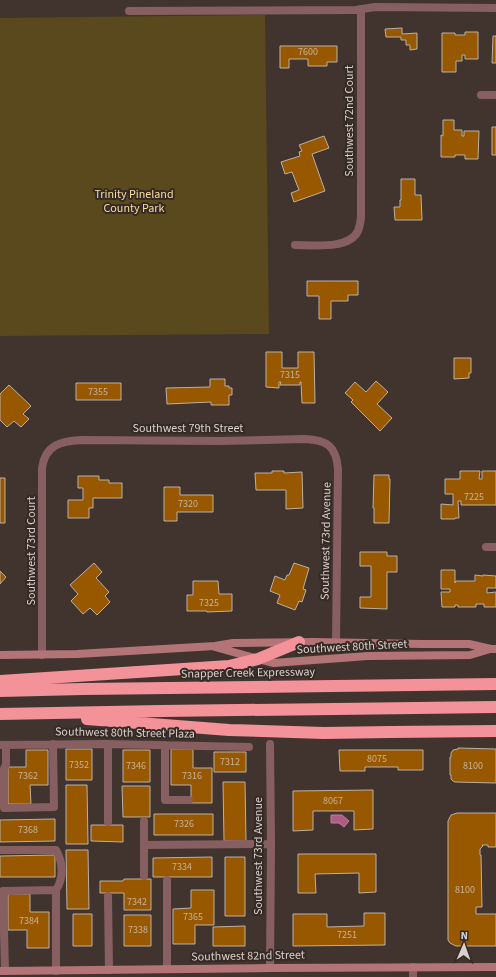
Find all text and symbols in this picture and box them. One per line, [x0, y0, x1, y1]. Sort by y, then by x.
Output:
house number: 7600 [298, 45, 318, 59]
street label: Southwest 72nd Court [341, 65, 358, 177]
park label: Trinity Pineland County Park [94, 186, 174, 217]
house number: 7315 [280, 368, 300, 382]
house number: 7355 [88, 385, 108, 399]
street label: Southwest 79th Street [133, 420, 243, 437]
street label: Southwest 73rd Avenue [316, 482, 336, 600]
house number: 7225 [464, 490, 484, 504]
street label: Southwest 73rd Court [23, 497, 40, 605]
house number: 7320 [178, 497, 198, 511]
house number: 7325 [199, 596, 219, 610]
street label: Southwest 80th Street [296, 636, 408, 658]
street label: Snapper Creek Expressway [181, 663, 316, 683]
street label: Southwest 80th Street Plaza [55, 723, 195, 743]
house number: 8075 [367, 752, 387, 766]
house number: 7312 [220, 755, 240, 769]
house number: 7352 [69, 758, 89, 772]
house number: 7346 [126, 759, 146, 773]
house number: 8100 [463, 759, 483, 773]
house number: 7362 [18, 769, 38, 783]
house number: 7316 [182, 769, 202, 783]
house number: 8067 [323, 794, 343, 808]
street label: Southwest 73rd Avenue [250, 797, 267, 915]
house number: 7326 [174, 817, 194, 831]
house number: 7368 [18, 823, 38, 837]
house number: 7334 [172, 860, 192, 874]
house number: 8100 [455, 883, 475, 897]
house number: 7342 [127, 895, 147, 909]
house number: 7365 [183, 910, 203, 924]
house number: 7384 [19, 914, 39, 928]
house number: 7338 [128, 923, 148, 937]
north arrow [444, 925, 484, 965]
house number: 7251 [337, 928, 357, 942]
text: N [460, 928, 468, 943]
street label: Southwest 82nd Street [191, 947, 305, 965]

